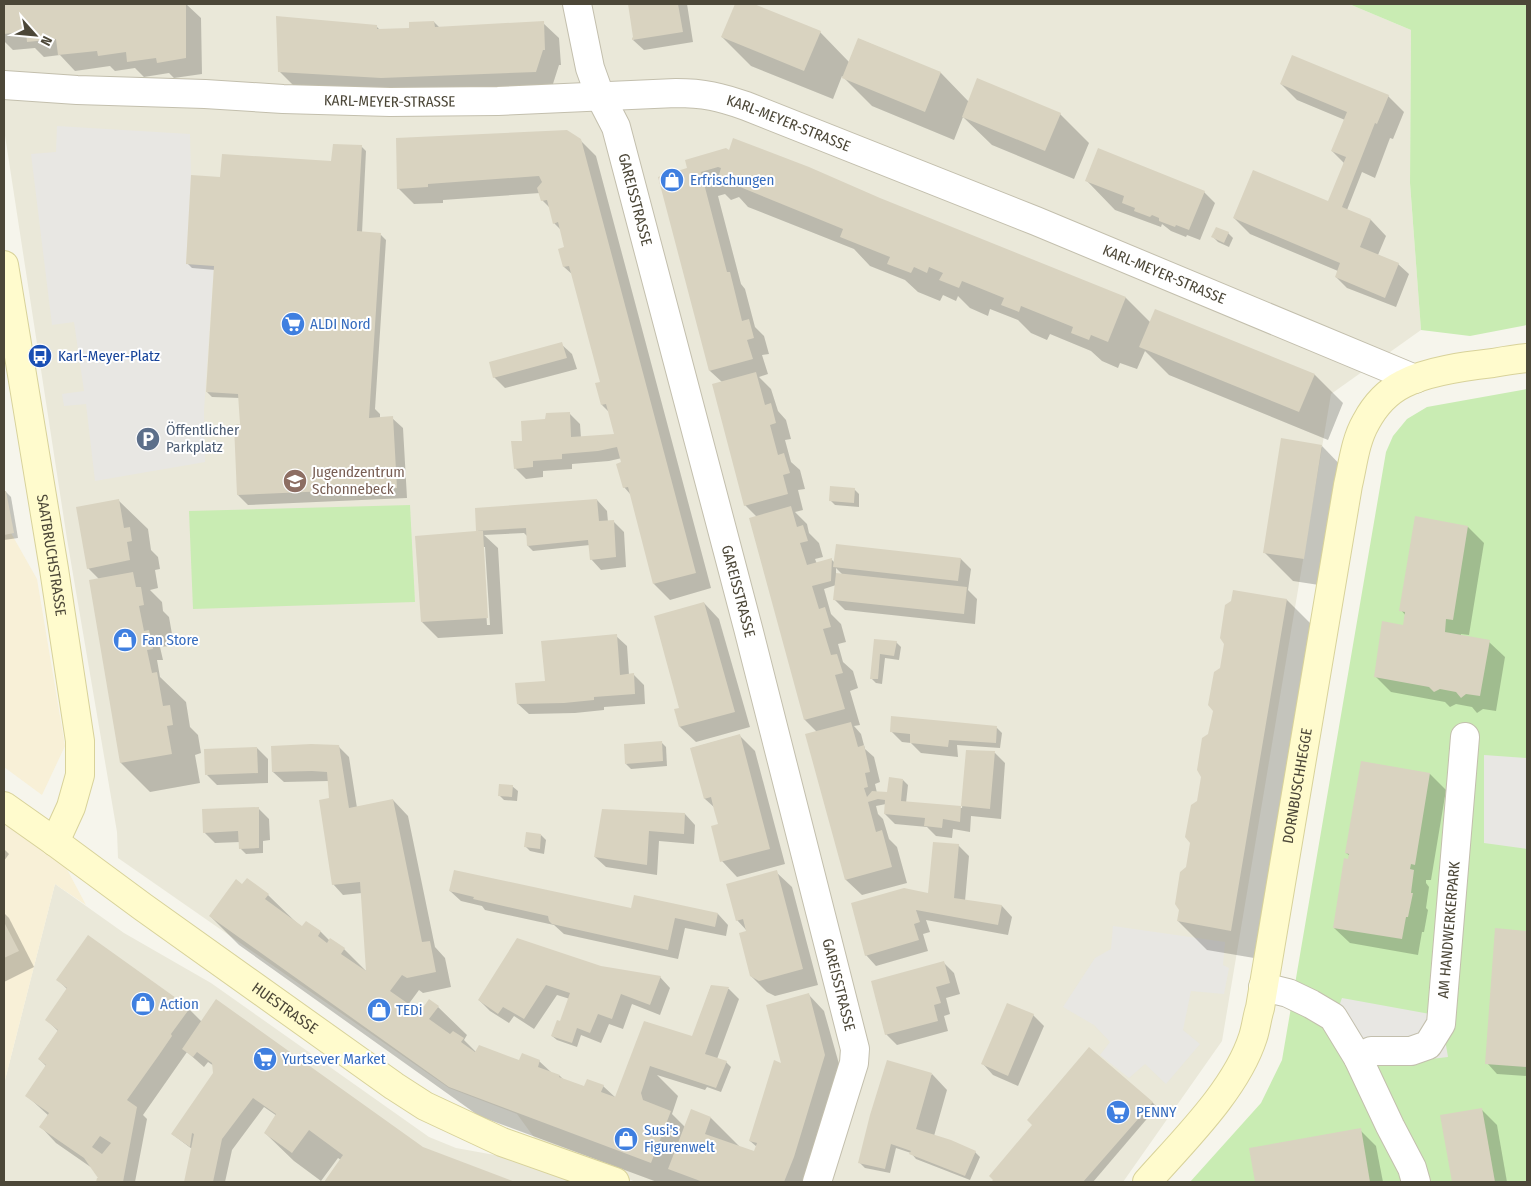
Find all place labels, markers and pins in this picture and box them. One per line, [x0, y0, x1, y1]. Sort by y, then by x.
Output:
shop icon: Erfrischungen [659, 167, 685, 193]
place label: Erfrischungen [690, 171, 774, 189]
supermarket icon: ALDI Nord [280, 311, 306, 337]
place label: ALDI Nord [310, 315, 371, 333]
bus stop icon: Karl-Meyer-Platz [27, 343, 53, 369]
place label: Karl-Meyer-Platz [58, 347, 160, 365]
place label: Öffentlicher Parkplatz [166, 421, 240, 456]
parking icon: Öffentlicher Parkplatz [135, 426, 161, 452]
place label: Jugendzentrum Schonnebeck [312, 463, 405, 498]
school or university icon: Jugendzentrum Schonnebeck [282, 468, 308, 494]
shop icon: Fan Store [112, 627, 138, 653]
place label: Fan Store [142, 631, 199, 649]
shop icon: Action [130, 991, 156, 1017]
place label: Action [160, 995, 199, 1013]
shop icon: TEDi [366, 997, 392, 1023]
place label: TEDi [396, 1001, 422, 1019]
supermarket icon: Yurtsever Market [252, 1046, 278, 1072]
place label: Yurtsever Market [282, 1050, 386, 1068]
supermarket icon: PENNY [1105, 1099, 1131, 1125]
place label: PENNY [1136, 1103, 1177, 1121]
place label: Susi's Figurenwelt [644, 1121, 715, 1156]
shop icon: Susi's Figurenwelt [613, 1126, 639, 1152]

